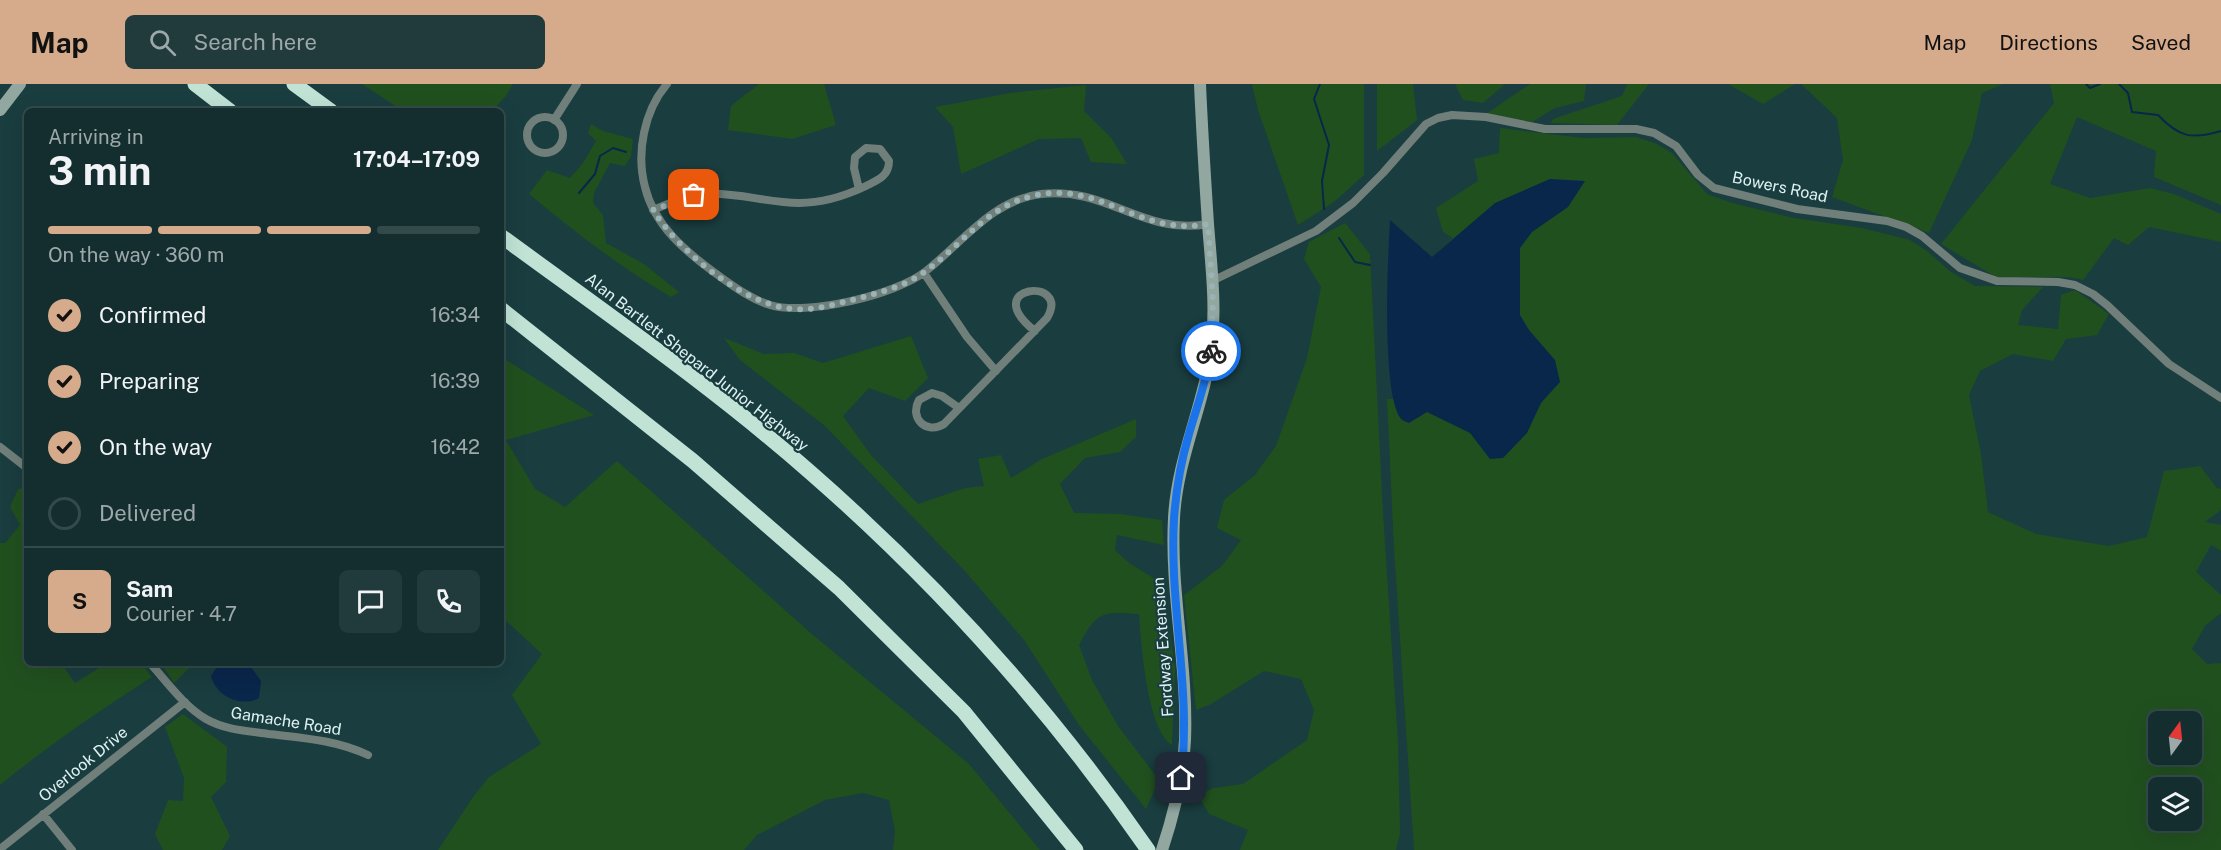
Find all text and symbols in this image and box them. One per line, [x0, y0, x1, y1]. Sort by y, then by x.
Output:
search box [125, 15, 545, 69]
text: Map [30, 26, 89, 59]
icon: search [146, 26, 179, 59]
text: Search here [194, 29, 317, 55]
text: Map [1924, 30, 1966, 55]
text: Directions [1999, 30, 2098, 55]
text: Saved [2131, 30, 2191, 55]
text: Arriving in [48, 125, 143, 149]
text: 17:04–17:09 [353, 146, 480, 172]
text: 3 min [48, 148, 151, 194]
street label: Bowers Road [1731, 168, 1829, 206]
pin [668, 169, 719, 220]
icon: bag [677, 178, 710, 211]
text: On the way · 360 m [48, 243, 224, 267]
street label: Alan Bartlett Shepard Junior Highway [582, 269, 813, 455]
icon: check [48, 299, 81, 332]
text: Confirmed [99, 302, 206, 328]
text: 16:34 [430, 303, 480, 327]
courier [1181, 321, 1241, 381]
icon: bike [1195, 335, 1228, 368]
icon: check [48, 365, 81, 398]
text: Preparing [99, 368, 200, 394]
text: 16:39 [430, 369, 480, 393]
icon: check [48, 431, 81, 464]
text: On the way [99, 434, 212, 460]
text: 16:42 [431, 435, 480, 459]
text: Delivered [99, 500, 196, 526]
button: chat [339, 570, 402, 633]
button: phone [417, 570, 480, 633]
text: Sam [126, 576, 173, 602]
street label: Fordway Extension [1149, 576, 1177, 718]
text: S [72, 588, 87, 614]
text: Courier · 4.7 [126, 602, 237, 626]
street label: Gamache Road [229, 703, 343, 739]
north arrow [2148, 711, 2202, 765]
map controls [2148, 711, 2202, 831]
street label: Overlook Drive [35, 722, 131, 806]
pin [1155, 752, 1206, 803]
icon: home [1164, 761, 1197, 794]
button: layers [2148, 777, 2202, 831]

